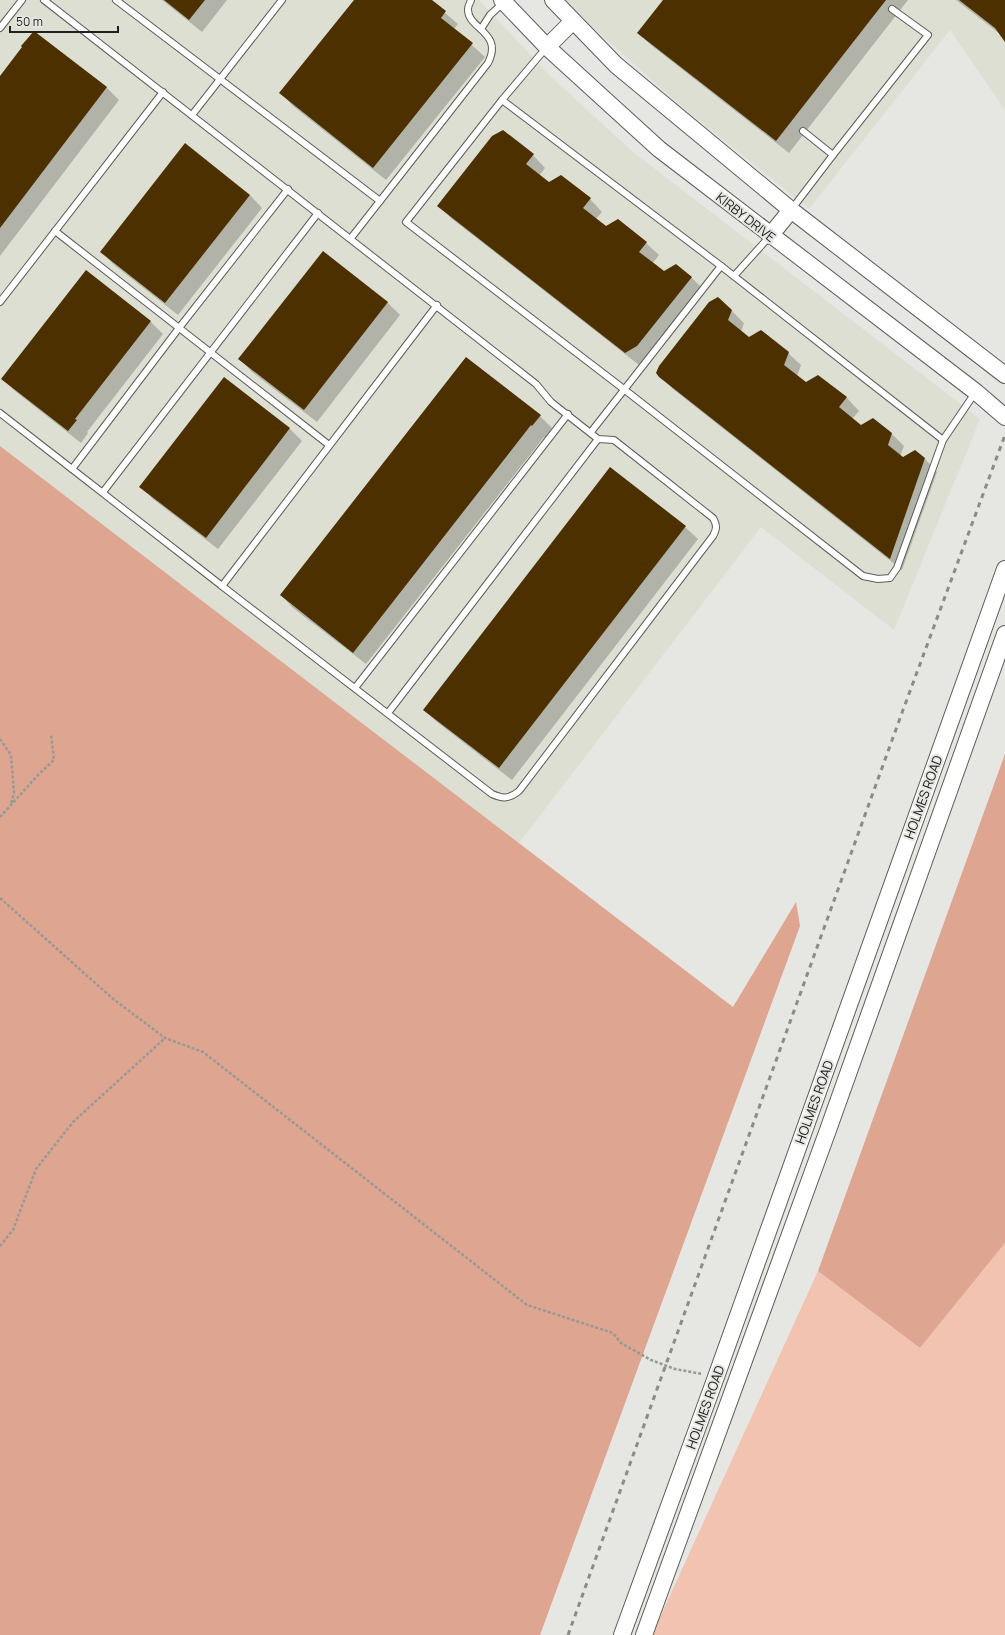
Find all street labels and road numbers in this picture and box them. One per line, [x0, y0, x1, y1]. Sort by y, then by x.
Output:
street label: KIRBY DRIVE [712, 188, 780, 246]
street label: HOLMES ROAD [900, 752, 947, 841]
street label: HOLMES ROAD [791, 1057, 838, 1146]
street label: HOLMES ROAD [682, 1362, 729, 1451]

